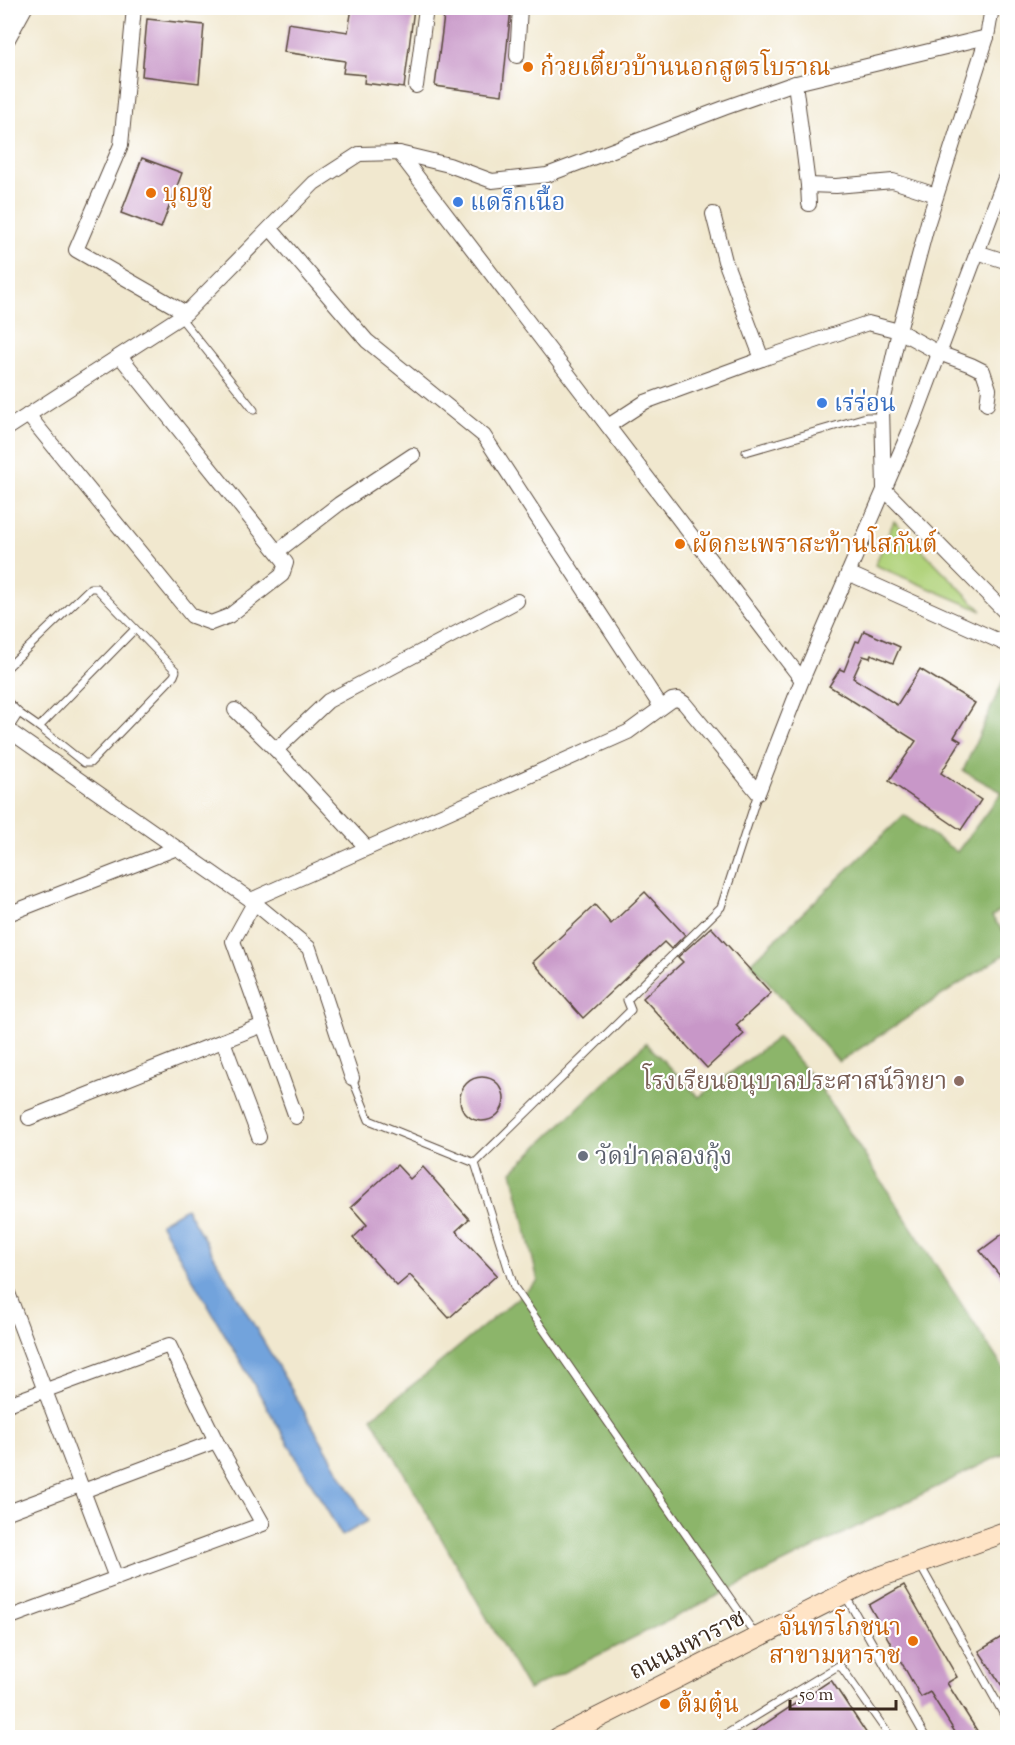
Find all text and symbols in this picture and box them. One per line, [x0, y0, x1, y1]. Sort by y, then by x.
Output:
place label: ก๋วยเตี๋ยวบ้านนอกสูตรโบราณ [540, 49, 831, 86]
marker: ก๋วยเตี๋ยวบ้านนอกสูตรโบราณ [521, 60, 535, 74]
place label: บุญชู [163, 178, 213, 212]
place label: แดร็กเนื้อ [470, 184, 566, 221]
marker: บุญชู [144, 186, 158, 200]
marker: แดร็กเนื้อ [451, 195, 465, 209]
place label: เร่ร่อน [834, 388, 896, 422]
marker: เร่ร่อน [815, 396, 829, 410]
place label: ผัดกะเพราสะท้านโสกันต์ [692, 526, 938, 563]
marker: ผัดกะเพราสะท้านโสกันต์ [673, 537, 687, 551]
place label: โรงเรียนอนุบาลประศาสน์วิทยา [642, 1063, 947, 1100]
marker: โรงเรียนอนุบาลประศาสน์วิทยา [952, 1074, 966, 1088]
place label: วัดป่าคลองกุ้ง [595, 1141, 732, 1175]
marker: วัดป่าคลองกุ้ง [576, 1149, 590, 1163]
street label: ถนนมหาราช [624, 1602, 752, 1690]
place label: จันทรโภชนา สาขามหาราช [769, 1609, 901, 1674]
marker: จันทรโภชนา สาขามหาราช [906, 1634, 920, 1648]
scale bar [790, 1673, 896, 1711]
text: 50 m [798, 1683, 834, 1709]
place label: ต้มตุ๋น [677, 1689, 739, 1723]
marker: ต้มตุ๋น [658, 1697, 672, 1711]

